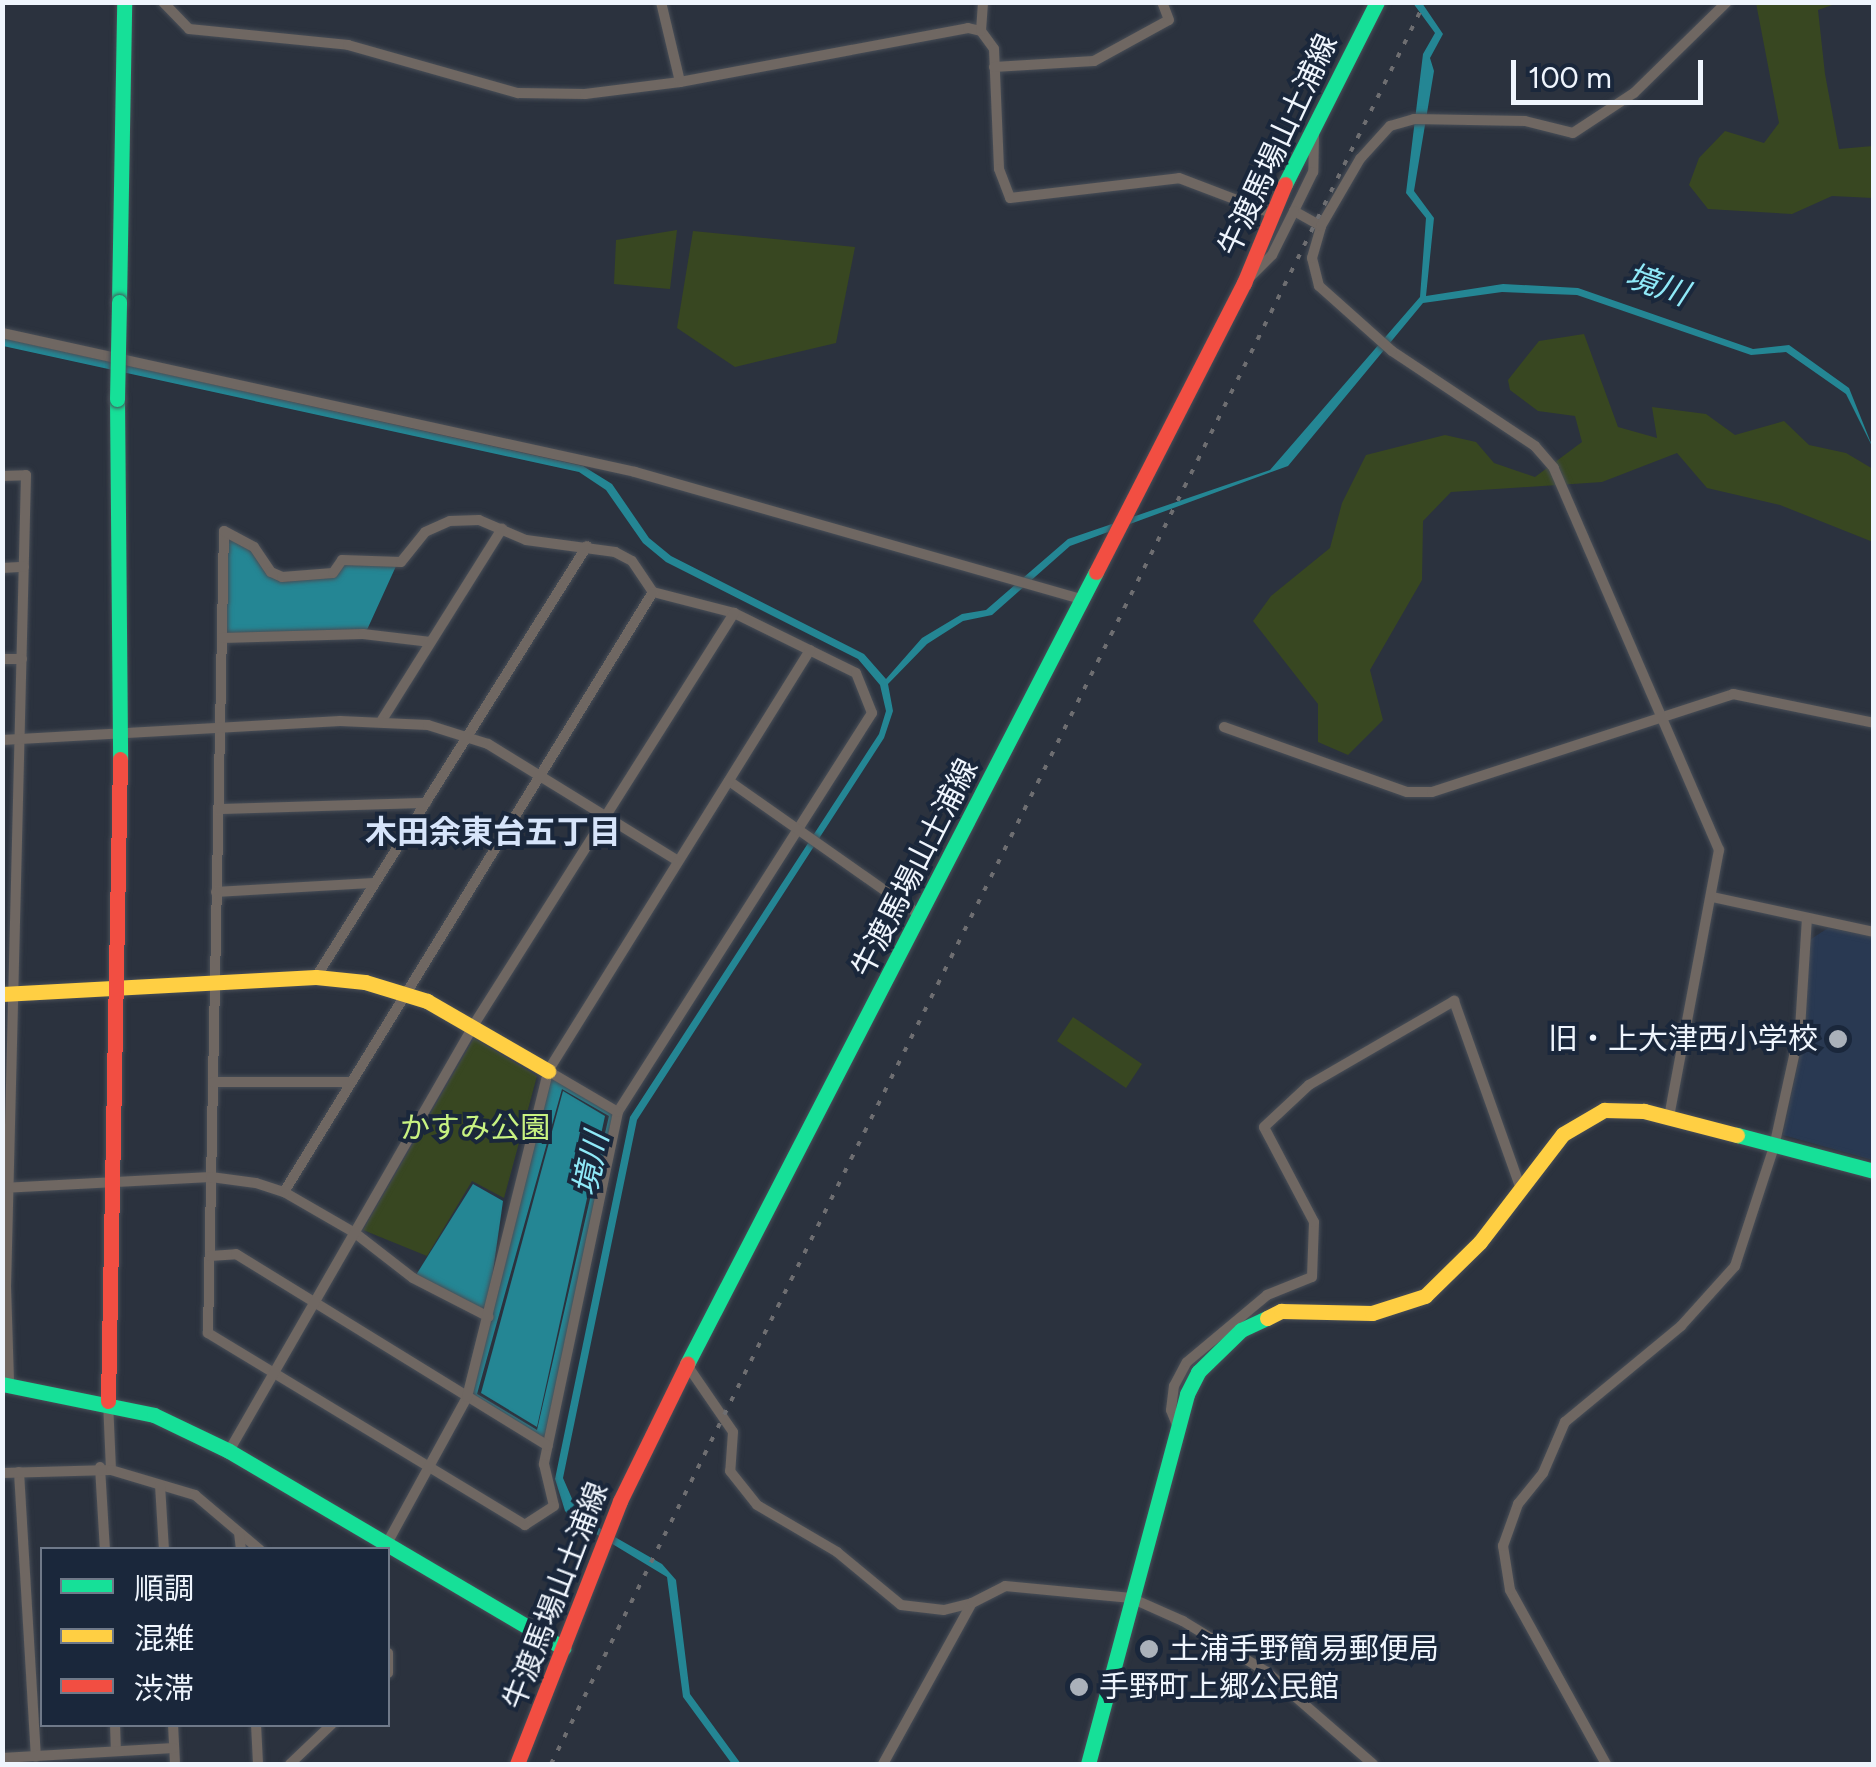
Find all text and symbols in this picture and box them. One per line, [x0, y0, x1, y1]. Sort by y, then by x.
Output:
street label: 牛渡馬場山土浦線 [1211, 29, 1345, 261]
scale bar [1516, 40, 1708, 102]
text: 100 m [1528, 59, 1612, 96]
water label: 境川 [1620, 256, 1694, 314]
street label: 牛渡馬場山土浦線 [844, 753, 986, 983]
district label: 木田余東台五丁目 [365, 813, 621, 851]
place label: 旧・上大津西小学校 [1548, 1021, 1818, 1057]
marker: 旧・上大津西小学校 [1827, 1028, 1849, 1050]
park label: かすみ公園 [400, 1110, 550, 1146]
water label: 境川 [566, 1129, 616, 1199]
street label: 牛渡馬場山土浦線 [496, 1478, 616, 1714]
legend [40, 1547, 390, 1727]
text: 順調 [134, 1570, 194, 1607]
text: 混雑 [134, 1620, 194, 1657]
place label: 土浦手野簡易郵便局 [1169, 1631, 1439, 1667]
marker: 土浦手野簡易郵便局 [1138, 1638, 1160, 1660]
place label: 手野町上郷公民館 [1099, 1669, 1339, 1705]
text: 渋滞 [134, 1670, 194, 1707]
marker: 手野町上郷公民館 [1068, 1676, 1090, 1698]

